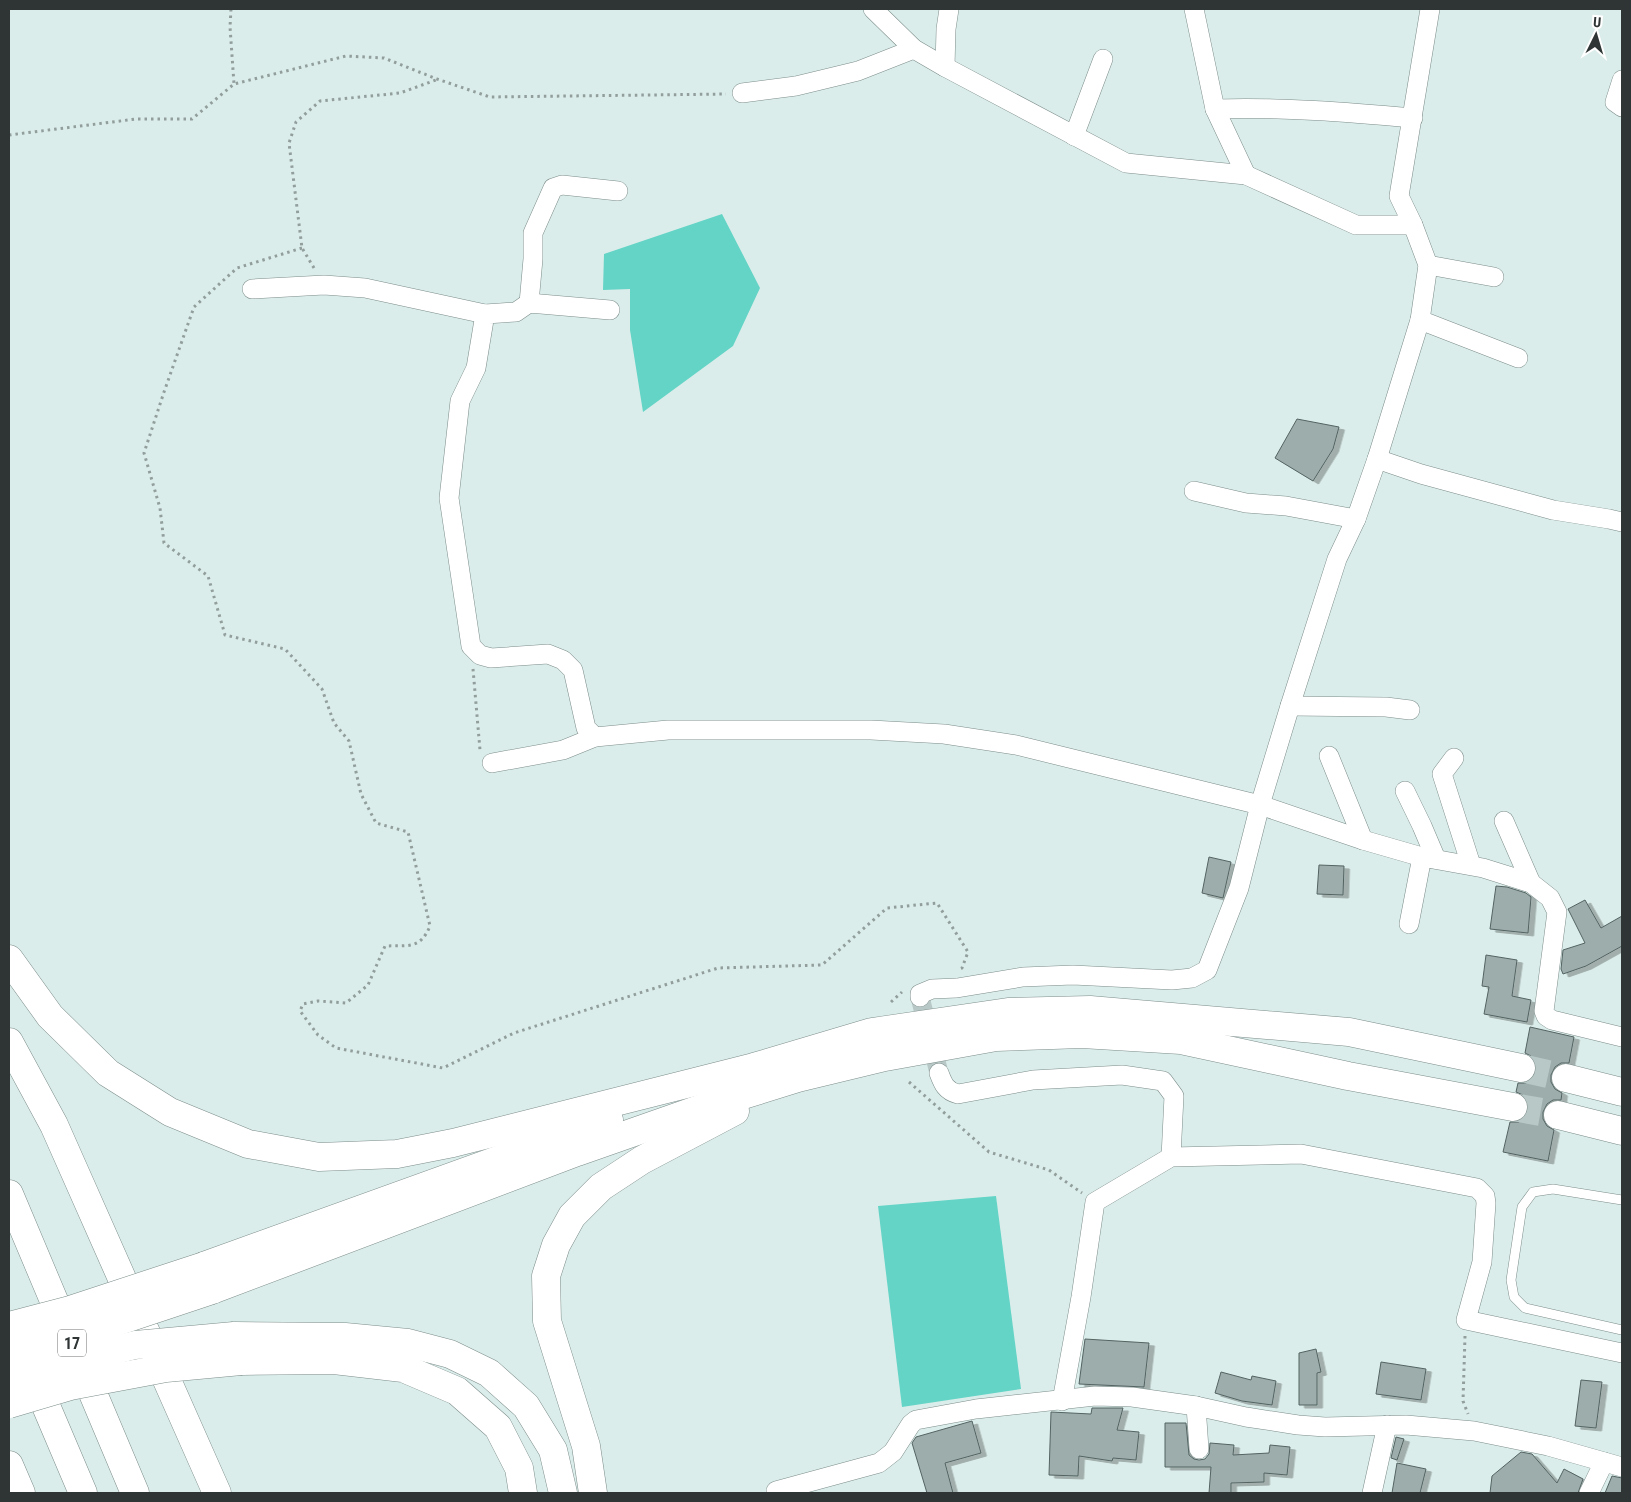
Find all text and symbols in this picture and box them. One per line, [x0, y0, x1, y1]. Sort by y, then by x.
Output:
north arrow [1571, 10, 1621, 60]
text: U [1592, 14, 1602, 30]
road number: 17 [58, 1330, 86, 1356]

